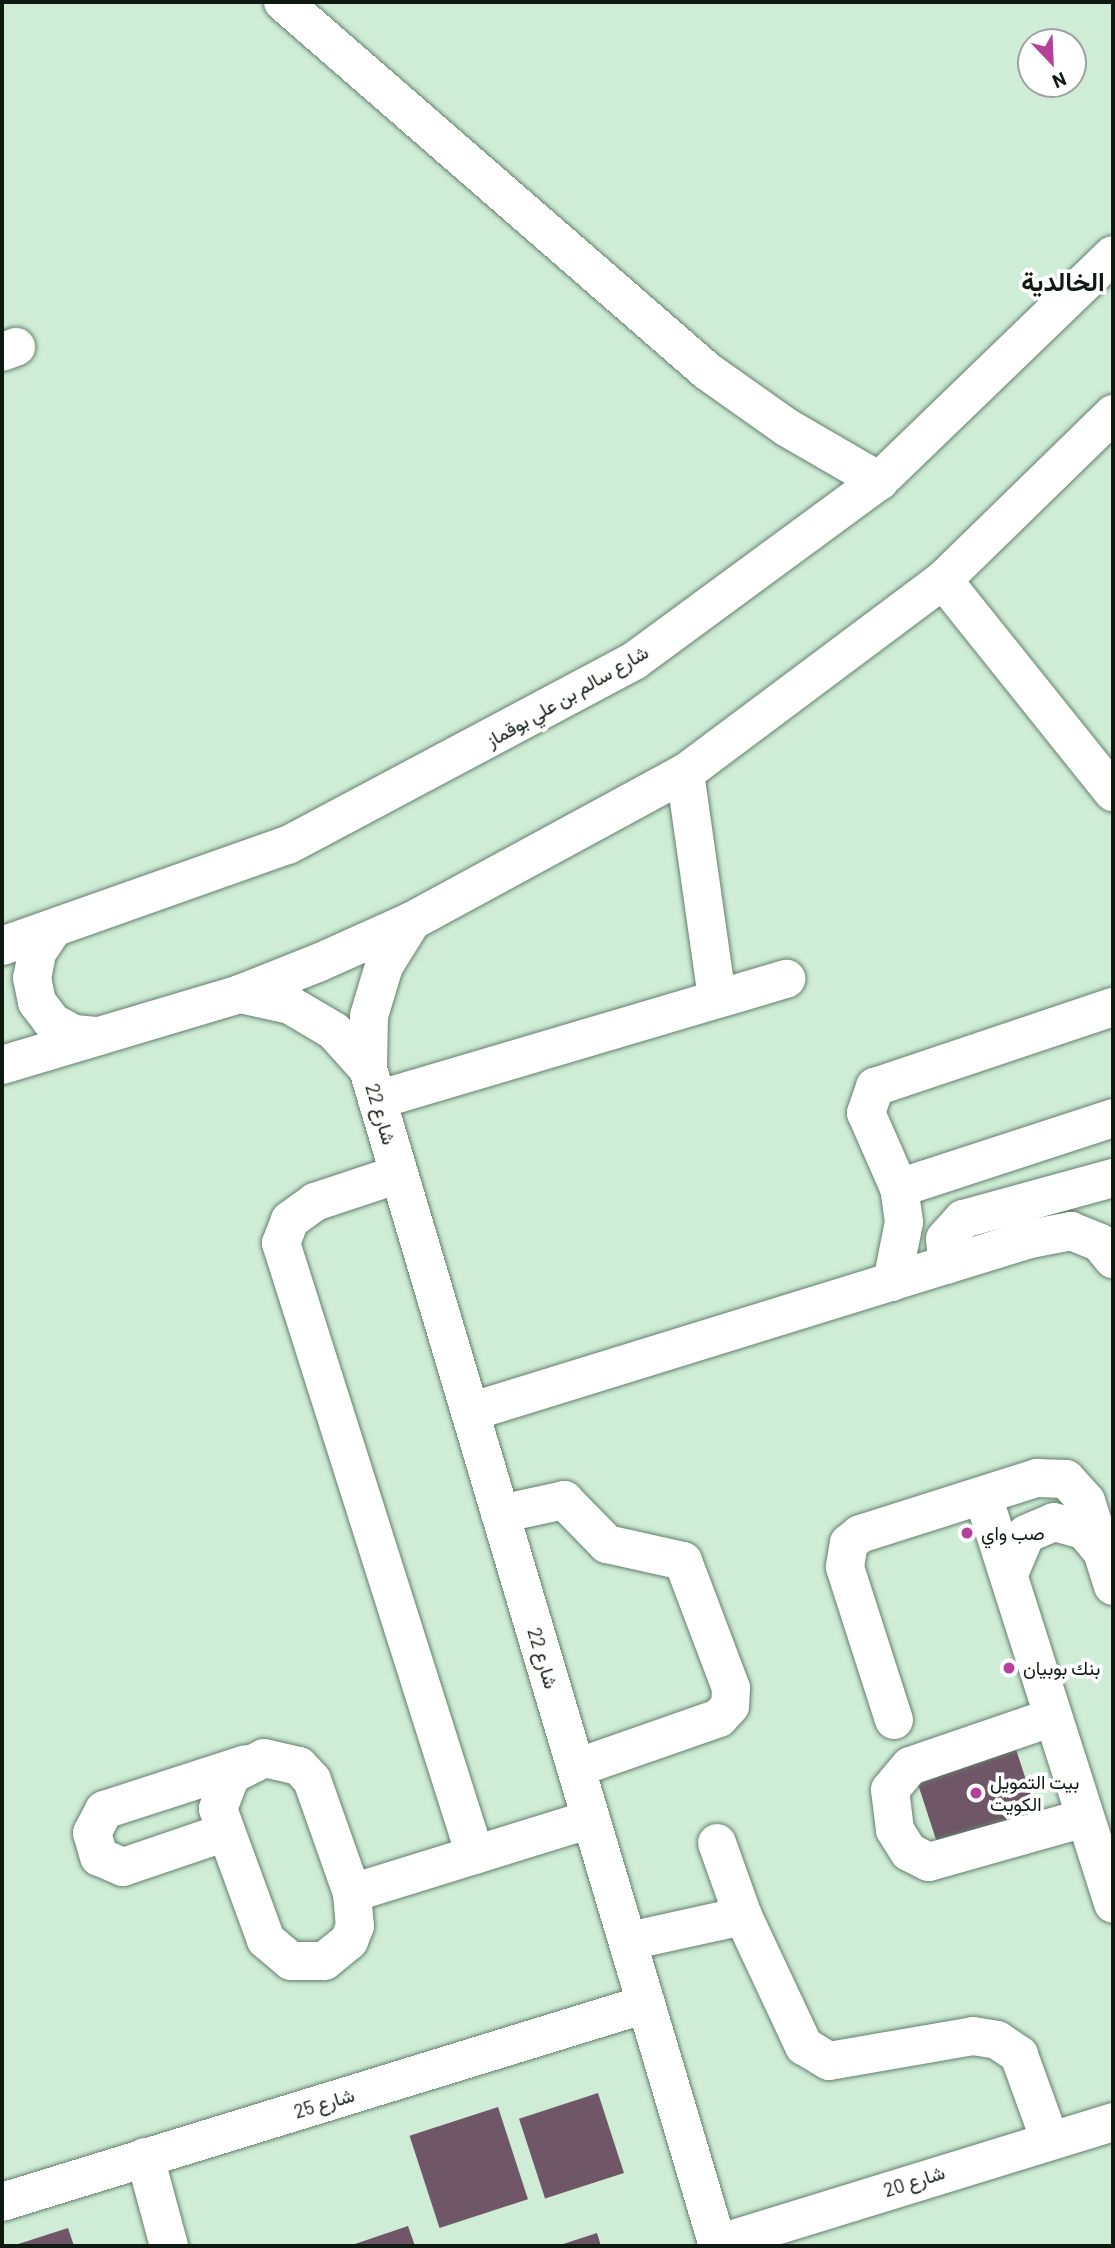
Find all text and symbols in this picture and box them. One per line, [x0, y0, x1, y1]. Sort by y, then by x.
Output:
north arrow [1017, 28, 1087, 98]
text: N [1049, 68, 1070, 94]
district label: الخالدية [1021, 265, 1105, 297]
street label: شارع سالم بن علي بوقماز [482, 640, 652, 752]
street label: شارع 22 [361, 1081, 401, 1147]
place label: صب واي [981, 1522, 1045, 1544]
marker: صب واي [959, 1525, 975, 1541]
street label: شارع 22 [523, 1625, 563, 1691]
place label: بنك بوبيان [1023, 1657, 1100, 1679]
marker: بنك بوبيان [1001, 1660, 1017, 1676]
place label: بيت التمويل الكويت [990, 1771, 1079, 1815]
marker: بيت التمويل الكويت [968, 1785, 984, 1801]
street label: شارع 25 [291, 2083, 357, 2123]
street label: شارع 20 [881, 2160, 947, 2202]

